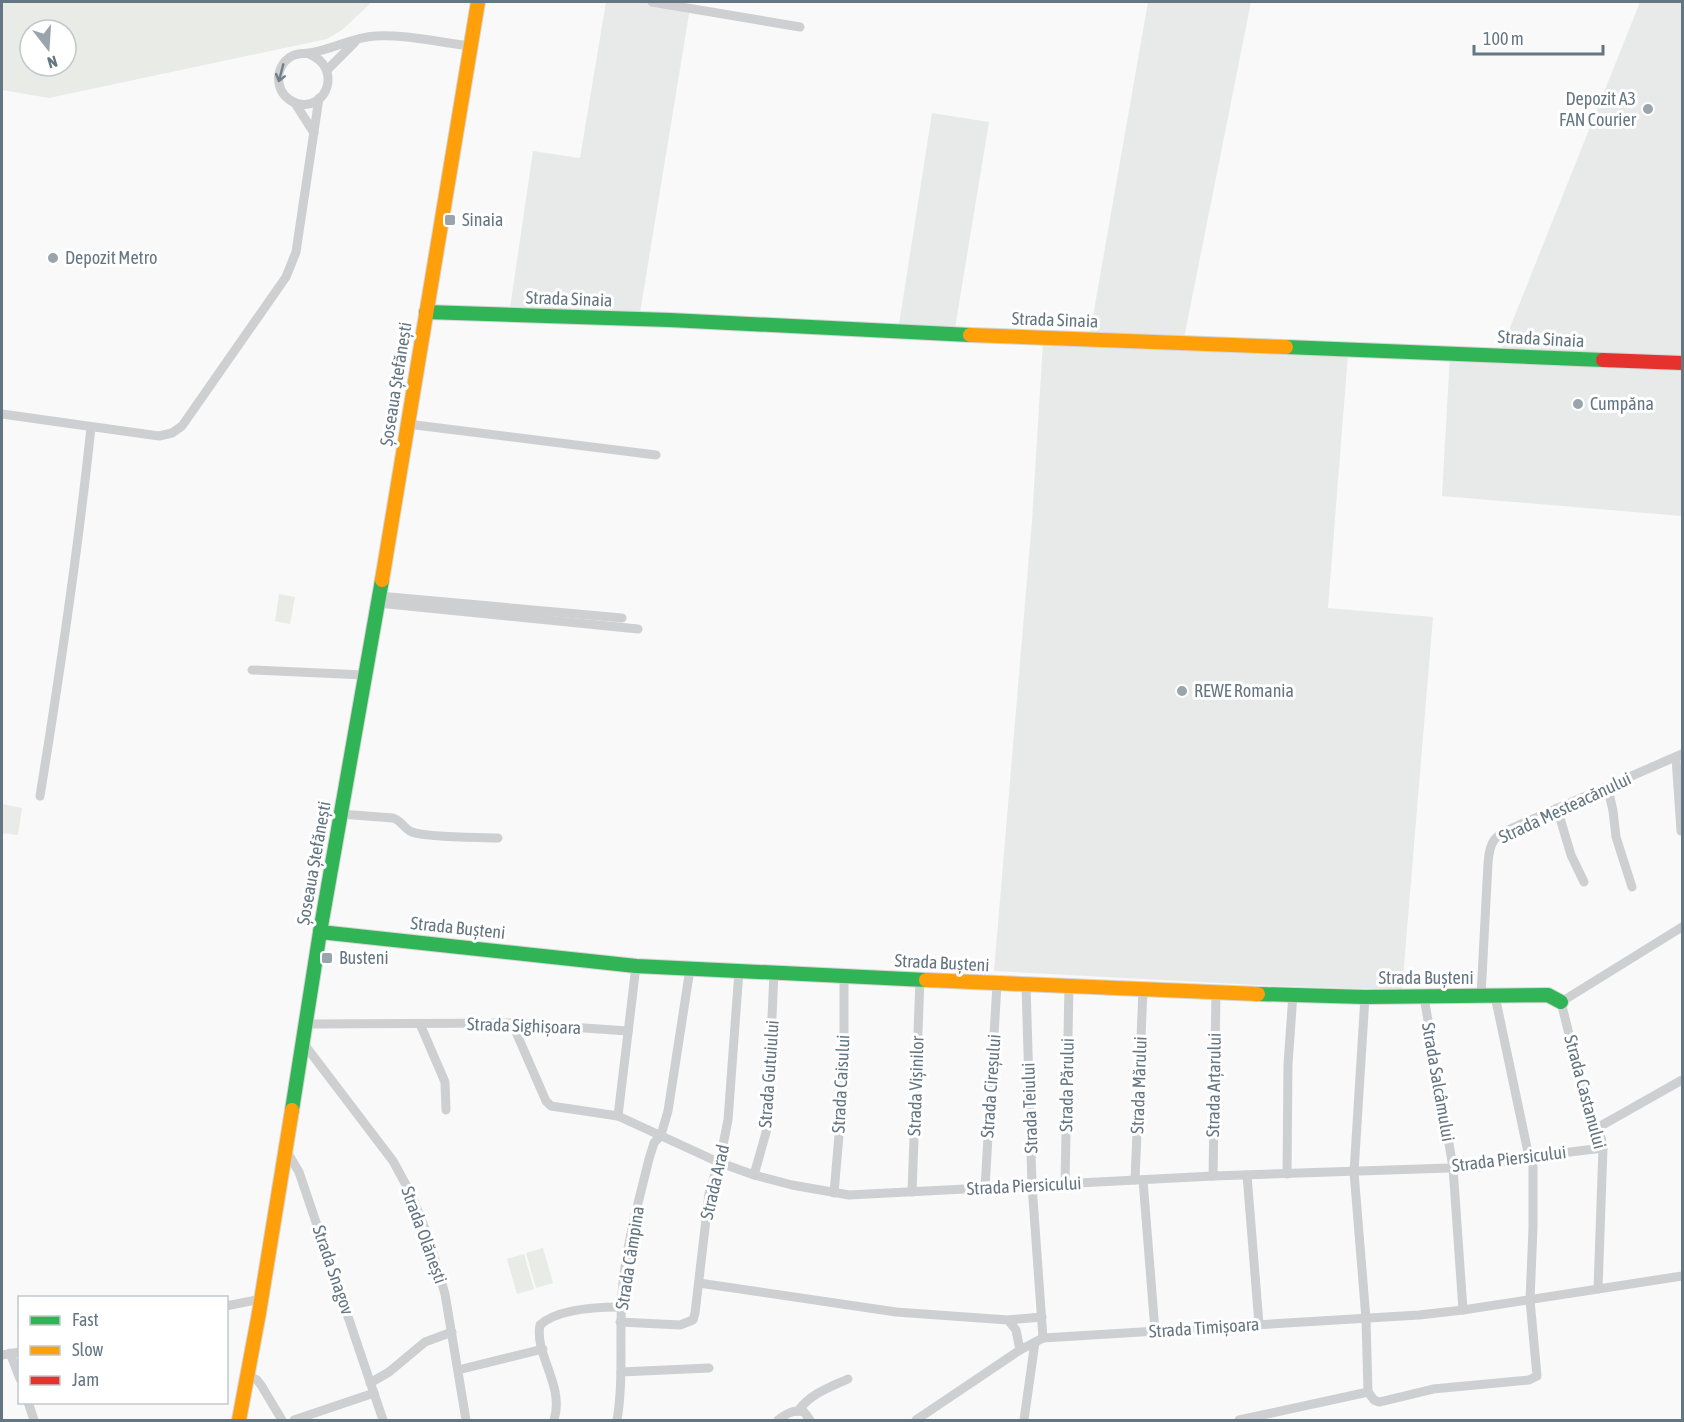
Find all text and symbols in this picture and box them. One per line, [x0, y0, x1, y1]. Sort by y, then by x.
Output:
north arrow [18, 18, 78, 78]
scale bar [1474, 18, 1603, 56]
text: 100 m [1483, 28, 1524, 49]
text: N [45, 52, 60, 72]
one-way arrow [275, 63, 286, 82]
place label: Depozit A3 FAN Courier [1559, 88, 1637, 130]
marker: Depozit A3 FAN Courier [1641, 102, 1655, 116]
place label: Sinaia [462, 209, 503, 230]
marker: Sinaia [443, 213, 457, 227]
place label: Depozit Metro [65, 247, 158, 268]
marker: Depozit Metro [46, 251, 60, 265]
street label: Strada Sinaia [525, 286, 613, 311]
street label: Strada Sinaia [1011, 307, 1099, 332]
street label: Șoseaua Ștefănești [375, 320, 416, 447]
street label: Strada Sinaia [1497, 326, 1585, 351]
place label: Cumpăna [1590, 393, 1654, 414]
marker: Cumpăna [1571, 397, 1585, 411]
place label: REWE Romania [1194, 680, 1294, 701]
marker: REWE Romania [1175, 684, 1189, 698]
street label: Strada Mesteacănului [1495, 768, 1634, 847]
street label: Șoseaua Ștefănești [292, 799, 335, 926]
street label: Strada Bușteni [410, 912, 506, 943]
place label: Busteni [339, 947, 389, 968]
street label: Strada Bușteni [894, 950, 990, 975]
marker: Busteni [320, 951, 334, 965]
street label: Strada Bușteni [1378, 967, 1474, 988]
street label: Strada Sighișoara [467, 1013, 581, 1038]
street label: Strada Gutuiului [754, 1019, 783, 1129]
street label: Strada Salcâmului [1418, 1021, 1459, 1143]
street label: Strada Cireșului [976, 1033, 1005, 1138]
street label: Strada Arțarului [1202, 1033, 1225, 1137]
street label: Strada Castanului [1560, 1033, 1611, 1151]
street label: Strada Caisului [827, 1034, 854, 1134]
street label: Strada Vișinilor [903, 1035, 928, 1136]
street label: Strada Mărului [1126, 1036, 1151, 1134]
street label: Strada Părului [1055, 1038, 1078, 1132]
street label: Strada Teiului [1017, 1062, 1042, 1154]
street label: Strada Piersicului [1451, 1141, 1567, 1176]
street label: Strada Arad [696, 1142, 733, 1221]
street label: Strada Piersicului [966, 1172, 1082, 1199]
street label: Strada Olănești [397, 1183, 452, 1286]
street label: Strada Câmpina [611, 1205, 648, 1311]
street label: Strada Snagov [308, 1222, 359, 1317]
legend [18, 1296, 228, 1404]
text: Fast [72, 1309, 99, 1330]
street label: Strada Timișoara [1148, 1313, 1260, 1342]
text: Slow [72, 1339, 103, 1360]
text: Jam [72, 1369, 99, 1390]

